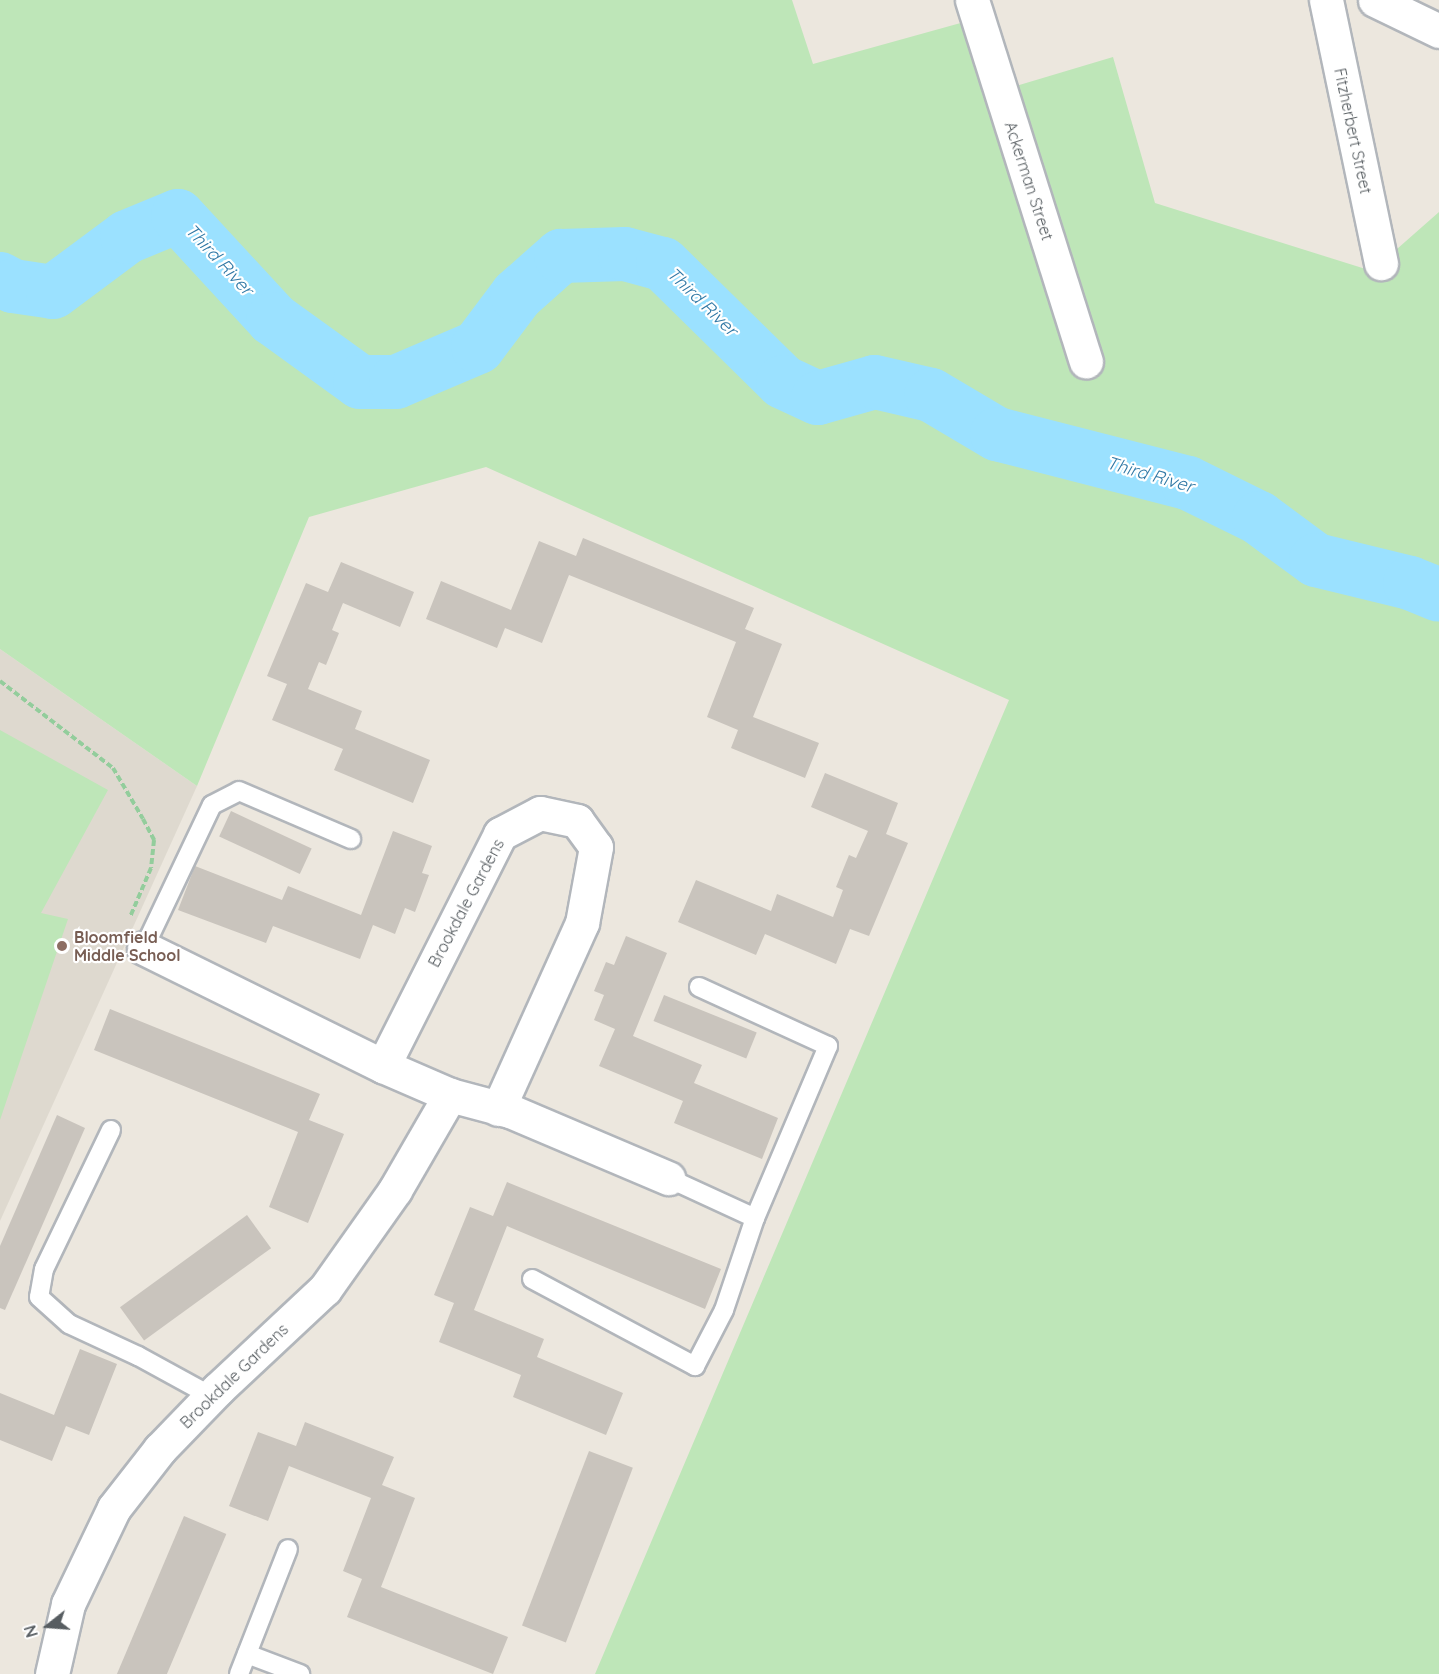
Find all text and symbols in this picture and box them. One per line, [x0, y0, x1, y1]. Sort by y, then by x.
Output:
street label: Fitzherbert Street [1330, 66, 1376, 196]
street label: Ackerman Street [1001, 119, 1057, 243]
water label: Third River [180, 220, 258, 300]
water label: Third River [662, 263, 742, 341]
water label: Third River [1104, 452, 1196, 498]
street label: Brookdale Gardens [424, 836, 508, 970]
place label: Bloomfield Middle School [74, 927, 181, 965]
marker: Bloomfield Middle School [55, 939, 69, 953]
street label: Brookdale Gardens [176, 1320, 292, 1432]
north arrow [18, 1596, 78, 1656]
text: N [20, 1623, 42, 1640]

